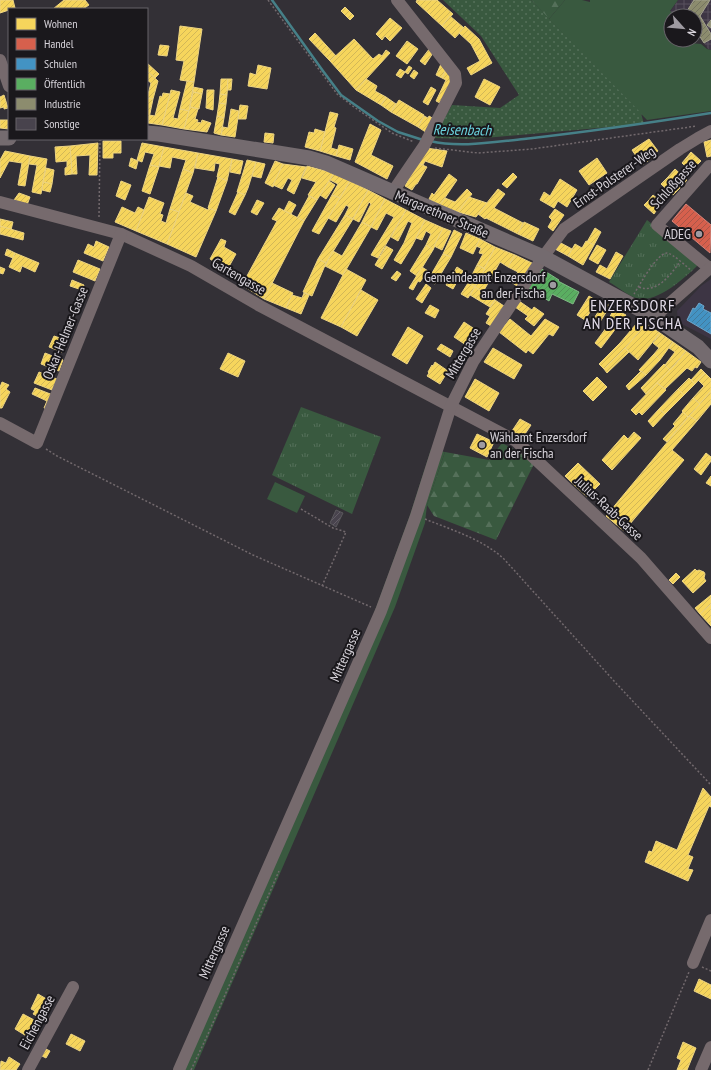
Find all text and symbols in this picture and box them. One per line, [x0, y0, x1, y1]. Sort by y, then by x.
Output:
legend [8, 8, 148, 140]
north arrow [663, 8, 703, 48]
text: Wohnen [44, 16, 78, 31]
text: N [684, 27, 699, 38]
text: Handel [44, 36, 74, 51]
text: Schulen [44, 56, 77, 71]
text: Öffentlich [44, 76, 85, 91]
text: Industrie [44, 96, 81, 111]
text: Sonstige [44, 116, 80, 131]
water label: Reisenbach [433, 119, 493, 140]
street label: Ernst-Polsterer-Weg [570, 142, 658, 212]
street label: Schloßgasse [646, 155, 700, 212]
street label: Margarethner Straße [392, 186, 492, 242]
place label: ADEG [664, 225, 691, 243]
marker: ADEG [694, 229, 704, 239]
street label: Gartengasse [209, 253, 269, 299]
place label: Gemeindeamt Enzersdorf an der Fischa [424, 268, 545, 302]
marker: Gemeindeamt Enzersdorf an der Fischa [548, 280, 558, 290]
street label: Oskar-Helmer-Gasse [38, 284, 92, 382]
district label: ENZERSDORF AN DER FISCHA [583, 295, 683, 333]
street label: Mittergasse [441, 324, 485, 382]
place label: Wählamt Enzersdorf an der Fischa [490, 428, 587, 462]
marker: Wählamt Enzersdorf an der Fischa [477, 440, 487, 450]
street label: Julius-Raab-Gasse [571, 471, 647, 544]
street label: Mittergasse [325, 626, 365, 684]
street label: Mittergasse [194, 923, 234, 981]
street label: Eichengasse [15, 992, 59, 1052]

